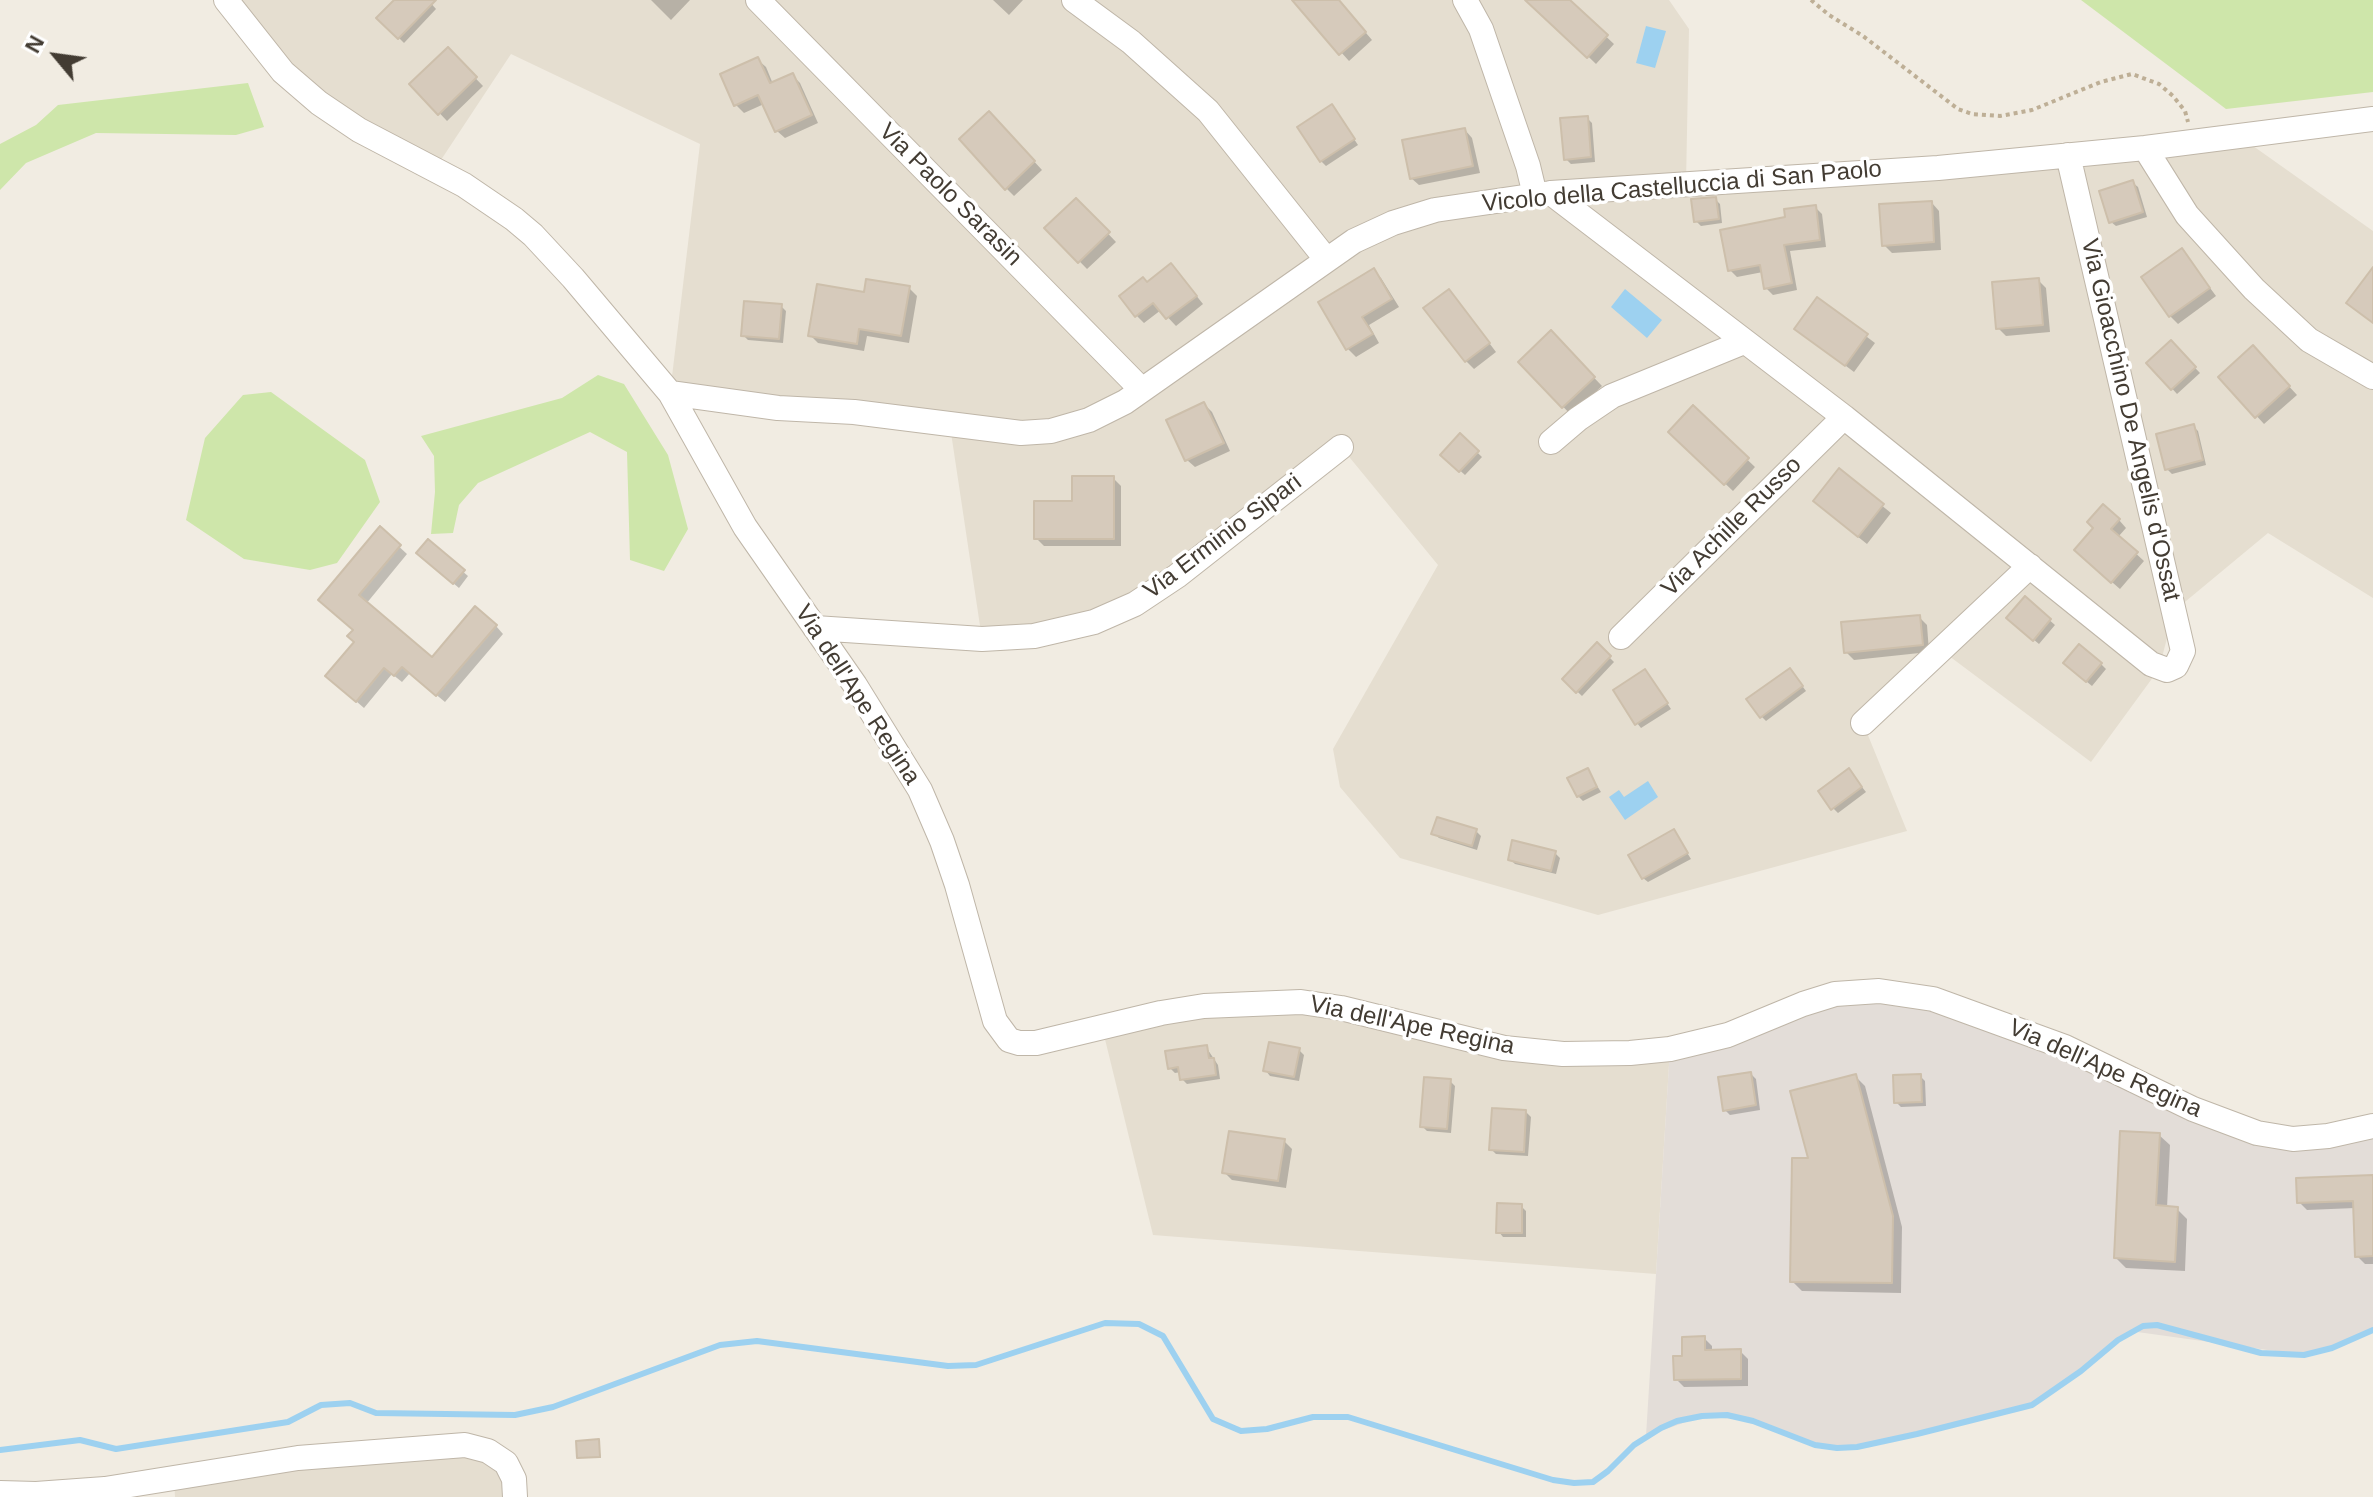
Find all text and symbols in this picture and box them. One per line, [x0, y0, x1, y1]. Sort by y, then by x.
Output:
north arrow [16, 16, 96, 96]
text: N [20, 31, 49, 57]
street label: Via Paolo Sarasin [873, 118, 1027, 272]
street label: Vicolo della Castelluccia di San Paolo [1481, 155, 1883, 219]
street label: Via Gioacchino De Angelis d'Ossat [2074, 236, 2186, 604]
street label: Via Achille Russo [1656, 451, 1808, 603]
street label: Via Erminio Sipari [1138, 468, 1308, 606]
street label: Via dell'Ape Regina [788, 600, 926, 790]
street label: Via dell'Ape Regina [1307, 990, 1517, 1062]
street label: Via dell'Ape Regina [2004, 1013, 2206, 1125]

